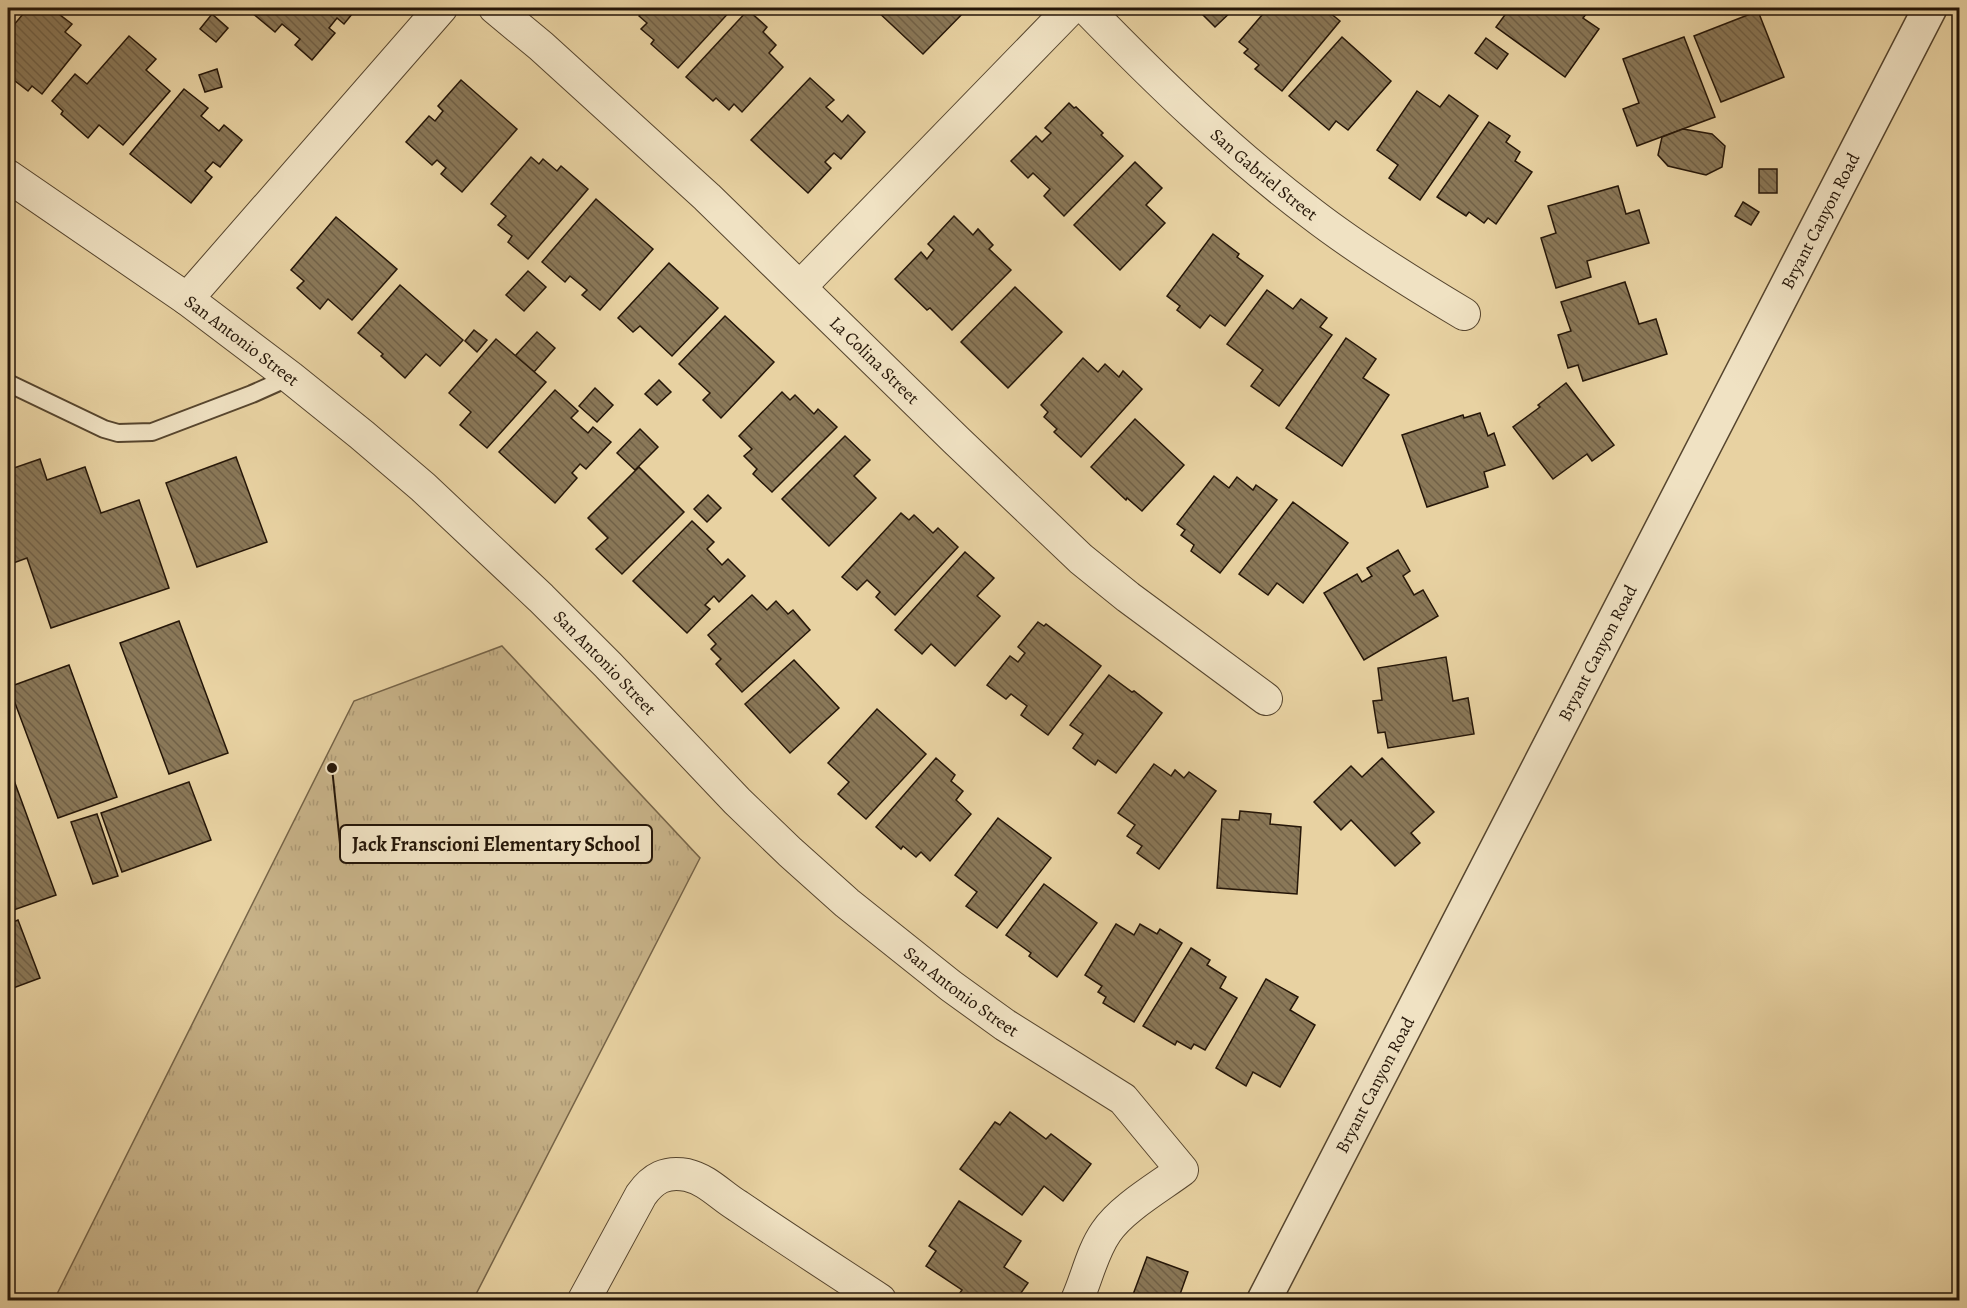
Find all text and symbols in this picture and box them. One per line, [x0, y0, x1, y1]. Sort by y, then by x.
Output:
street label: San Gabriel Street [1205, 123, 1323, 226]
street label: Bryant Canyon Road [1775, 148, 1865, 293]
street label: San Antonio Street [180, 289, 304, 392]
street label: La Colina Street [824, 311, 925, 410]
street label: Bryant Canyon Road [1552, 580, 1643, 725]
street label: San Antonio Street [548, 605, 662, 721]
callout: Jack Franscioni Elementary School [340, 825, 652, 863]
text: Jack Franscioni Elementary School [352, 831, 641, 858]
street label: San Antonio Street [899, 941, 1023, 1043]
street label: Bryant Canyon Road [1330, 1012, 1420, 1157]

